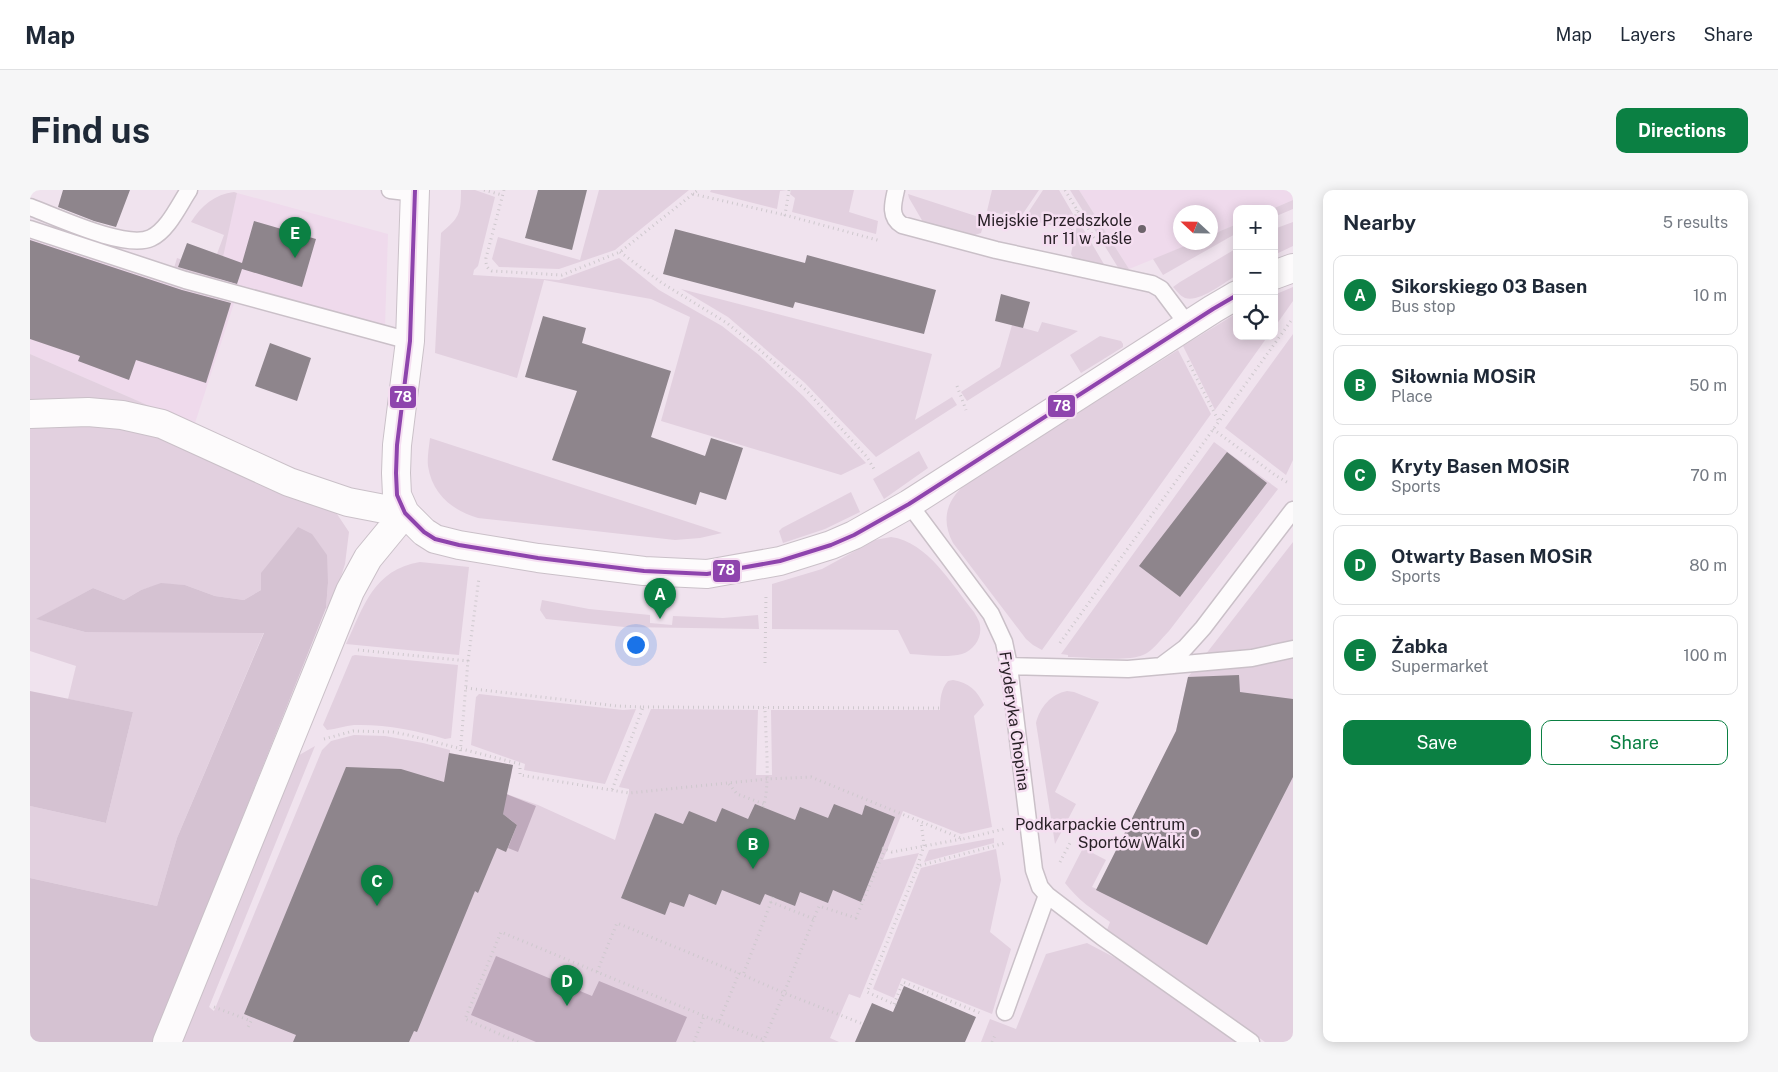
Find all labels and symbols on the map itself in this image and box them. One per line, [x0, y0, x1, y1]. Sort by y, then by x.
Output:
north arrow [1173, 205, 1218, 250]
place label: Miejskie Przedszkole nr 11 w Jaśle [977, 211, 1132, 248]
pin: E [279, 217, 311, 258]
marker: Miejskie Przedszkole nr 11 w Jaśle [1136, 223, 1148, 235]
line badge: 78 [389, 385, 417, 409]
text: 78 [394, 389, 412, 405]
line badge: 78 [1047, 394, 1076, 418]
text: 78 [1053, 398, 1071, 414]
line badge: 78 [712, 559, 741, 583]
text: 78 [717, 562, 735, 578]
pin: A [644, 578, 676, 619]
your location [623, 632, 649, 658]
street label: Fryderyka Chopina [995, 650, 1034, 792]
place label: Podkarpackie Centrum Sportów Walki [1015, 815, 1185, 852]
marker: Podkarpackie Centrum Sportów Walki [1189, 827, 1201, 839]
pin: B [737, 828, 769, 869]
pin: C [361, 865, 393, 906]
pin: D [551, 965, 583, 1006]

